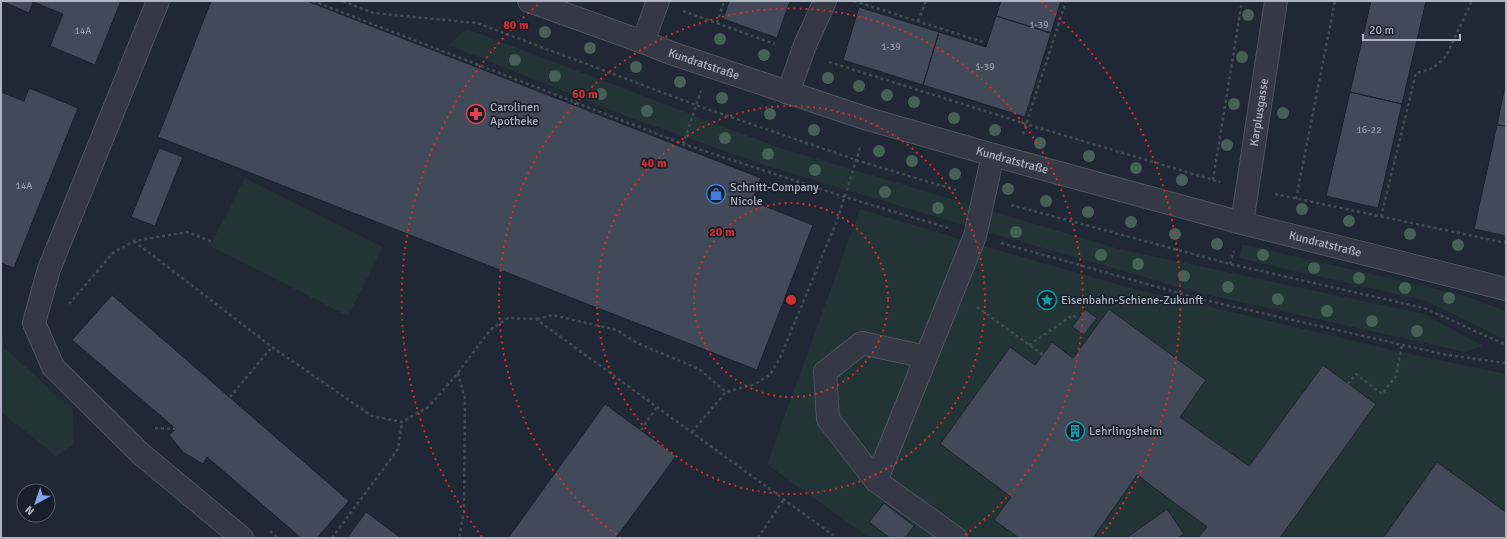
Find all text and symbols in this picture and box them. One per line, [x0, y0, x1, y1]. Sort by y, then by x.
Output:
scale bar [1363, 16, 1460, 42]
text: 80 m [503, 18, 529, 33]
house number: 1-39 [1029, 19, 1049, 31]
text: 20 m [1369, 23, 1394, 38]
house number: 14A [75, 25, 91, 37]
house number: 1-39 [881, 41, 901, 53]
street label: Kundratstraße [666, 46, 741, 83]
house number: 1-39 [975, 61, 995, 73]
street label: Karplusgasse [1247, 77, 1272, 147]
text: 60 m [572, 87, 598, 102]
place label: Carolinen Apotheke [490, 100, 540, 129]
pharmacy icon: Carolinen Apotheke [465, 103, 487, 125]
house number: 16-22 [1356, 124, 1382, 136]
street label: Kundratstraße [974, 143, 1050, 178]
text: 40 m [641, 156, 667, 171]
house number: 14A [16, 180, 32, 192]
place label: Schnitt-Company Nicole [730, 180, 819, 209]
shop icon: Schnitt-Company Nicole [705, 183, 727, 205]
text: 20 m [709, 225, 735, 240]
street label: Kundratstraße [1287, 228, 1363, 261]
place icon: Eisenbahn-Schiene-Zukunft [1036, 289, 1058, 311]
centre of rings [784, 293, 798, 307]
place label: Eisenbahn-Schiene-Zukunft [1061, 293, 1203, 308]
building icon: Lehrlingsheim [1064, 420, 1086, 442]
place label: Lehrlingsheim [1089, 424, 1162, 439]
north arrow [16, 483, 56, 523]
text: N [23, 503, 37, 518]

